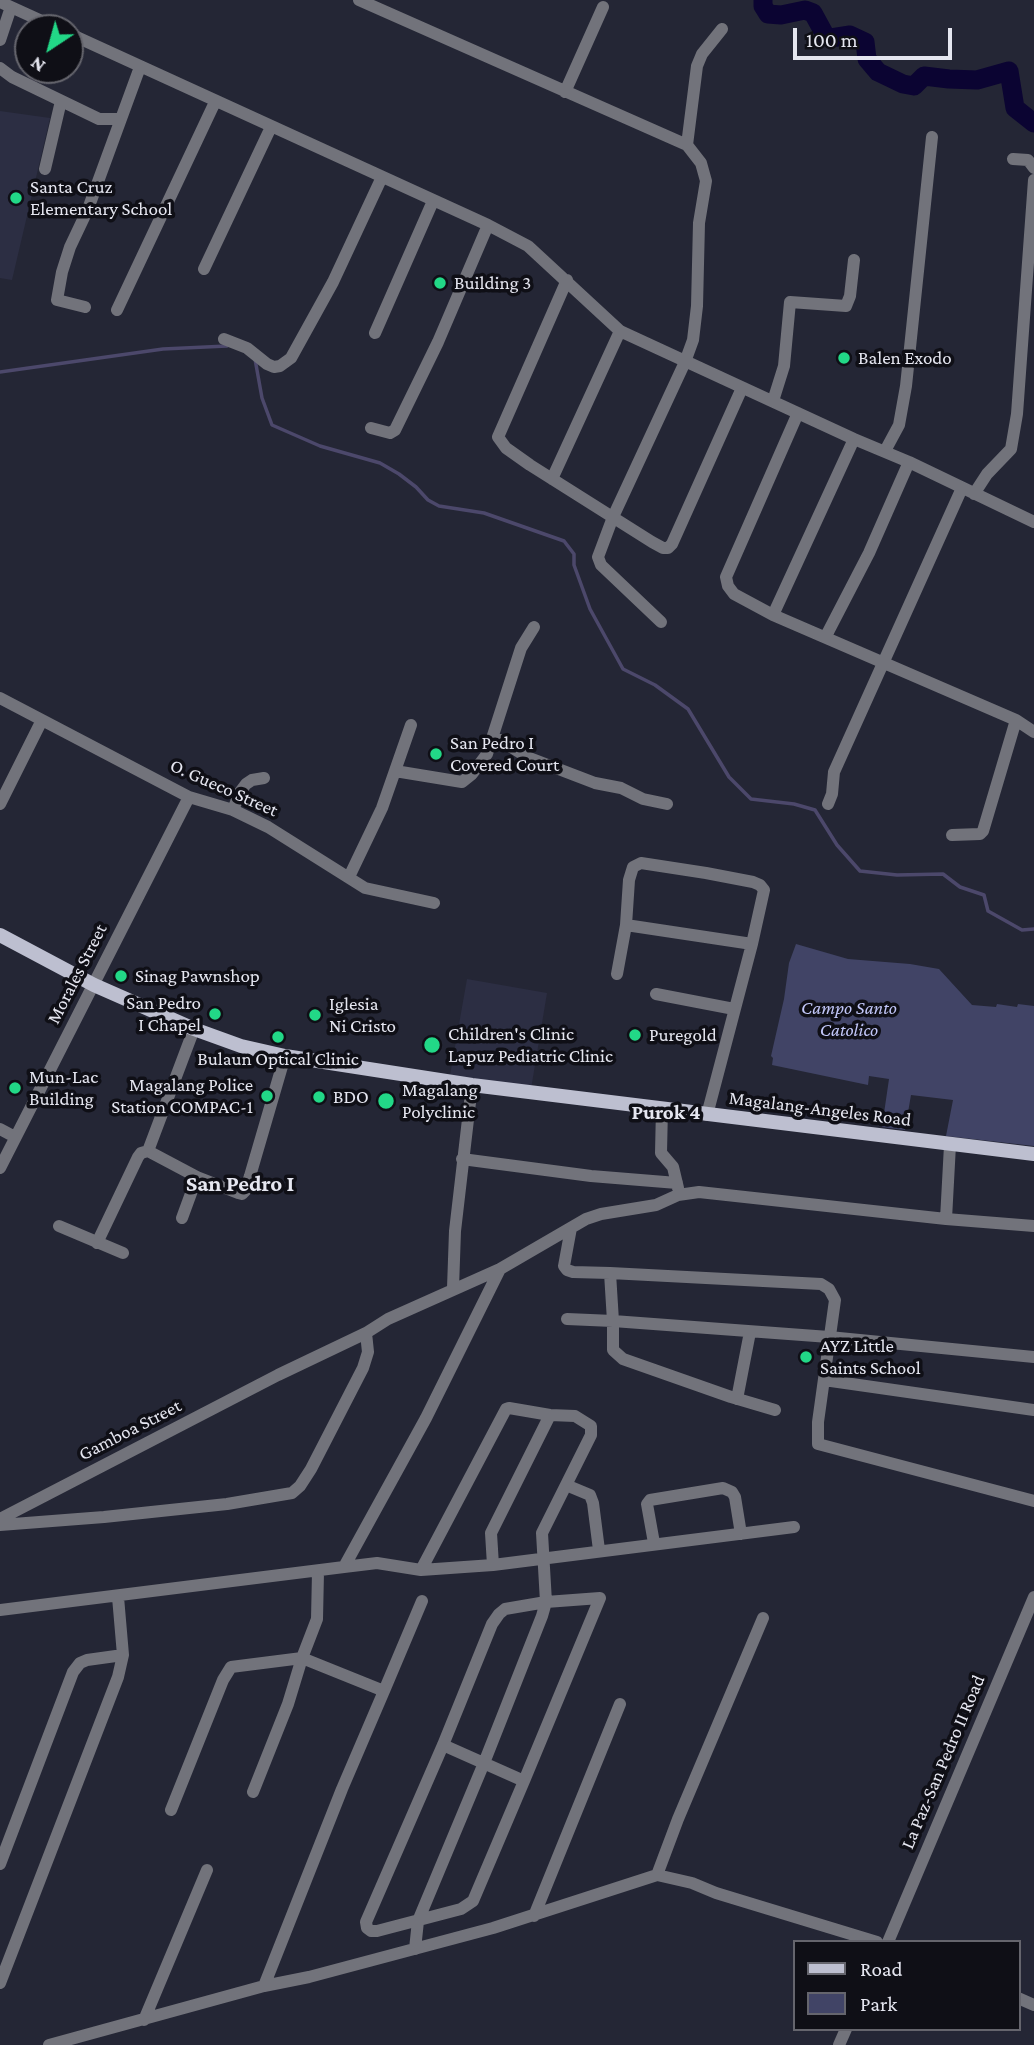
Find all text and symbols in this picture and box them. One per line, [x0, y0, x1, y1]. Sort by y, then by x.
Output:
north arrow [14, 14, 84, 84]
scale bar [796, 14, 955, 58]
text: 100 m [806, 28, 858, 52]
text: N [26, 52, 49, 77]
place label: Santa Cruz Elementary School [30, 176, 172, 220]
marker: Santa Cruz Elementary School [8, 190, 24, 206]
place label: Building 3 [454, 272, 531, 294]
marker: Building 3 [432, 275, 448, 291]
place label: Balen Exodo [858, 347, 952, 369]
marker: Balen Exodo [836, 350, 852, 366]
place label: San Pedro I Covered Court [450, 732, 559, 776]
marker: San Pedro I Covered Court [428, 746, 444, 762]
street label: O. Gueco Street [166, 754, 282, 822]
street label: Morales Street [42, 920, 112, 1028]
place label: Sinag Pawnshop [135, 965, 260, 987]
marker: Sinag Pawnshop [113, 968, 129, 984]
place label: San Pedro I Chapel [126, 992, 201, 1036]
place label: Iglesia Ni Cristo [329, 993, 396, 1037]
park label: Campo Santo Catolico [801, 997, 897, 1041]
marker: San Pedro I Chapel [207, 1006, 223, 1022]
marker: Iglesia Ni Cristo [307, 1007, 323, 1023]
place label: Children's Clinic Lapuz Pediatric Clinic [448, 1023, 613, 1067]
place label: Puregold [649, 1024, 717, 1046]
marker: Puregold [627, 1027, 643, 1043]
marker: Bulaun Optical Clinic [270, 1029, 286, 1045]
marker: Children's Clinic Lapuz Pediatric Clinic [422, 1035, 442, 1055]
place label: Bulaun Optical Clinic [197, 1048, 359, 1070]
place label: Mun-Lac Building [29, 1066, 98, 1110]
place label: Magalang Police Station COMPAC-1 [111, 1074, 253, 1118]
place label: Magalang Polyclinic [402, 1079, 478, 1123]
marker: Mun-Lac Building [7, 1080, 23, 1096]
place label: BDO [333, 1086, 369, 1108]
street label: Magalang-Angeles Road [727, 1086, 913, 1132]
marker: Magalang Police Station COMPAC-1 [259, 1088, 275, 1104]
marker: BDO [311, 1089, 327, 1105]
marker: Magalang Polyclinic [376, 1091, 396, 1111]
district label: Purok 4 [631, 1100, 701, 1126]
district label: San Pedro I [186, 1170, 294, 1198]
place label: AYZ Little Saints School [820, 1335, 921, 1379]
marker: AYZ Little Saints School [798, 1349, 814, 1365]
street label: Gamboa Street [75, 1394, 185, 1466]
street label: La Paz-San Pedro II Road [896, 1672, 990, 1852]
legend [792, 1940, 1020, 2031]
text: Road [860, 1957, 903, 1981]
text: Park [860, 1992, 897, 2016]

